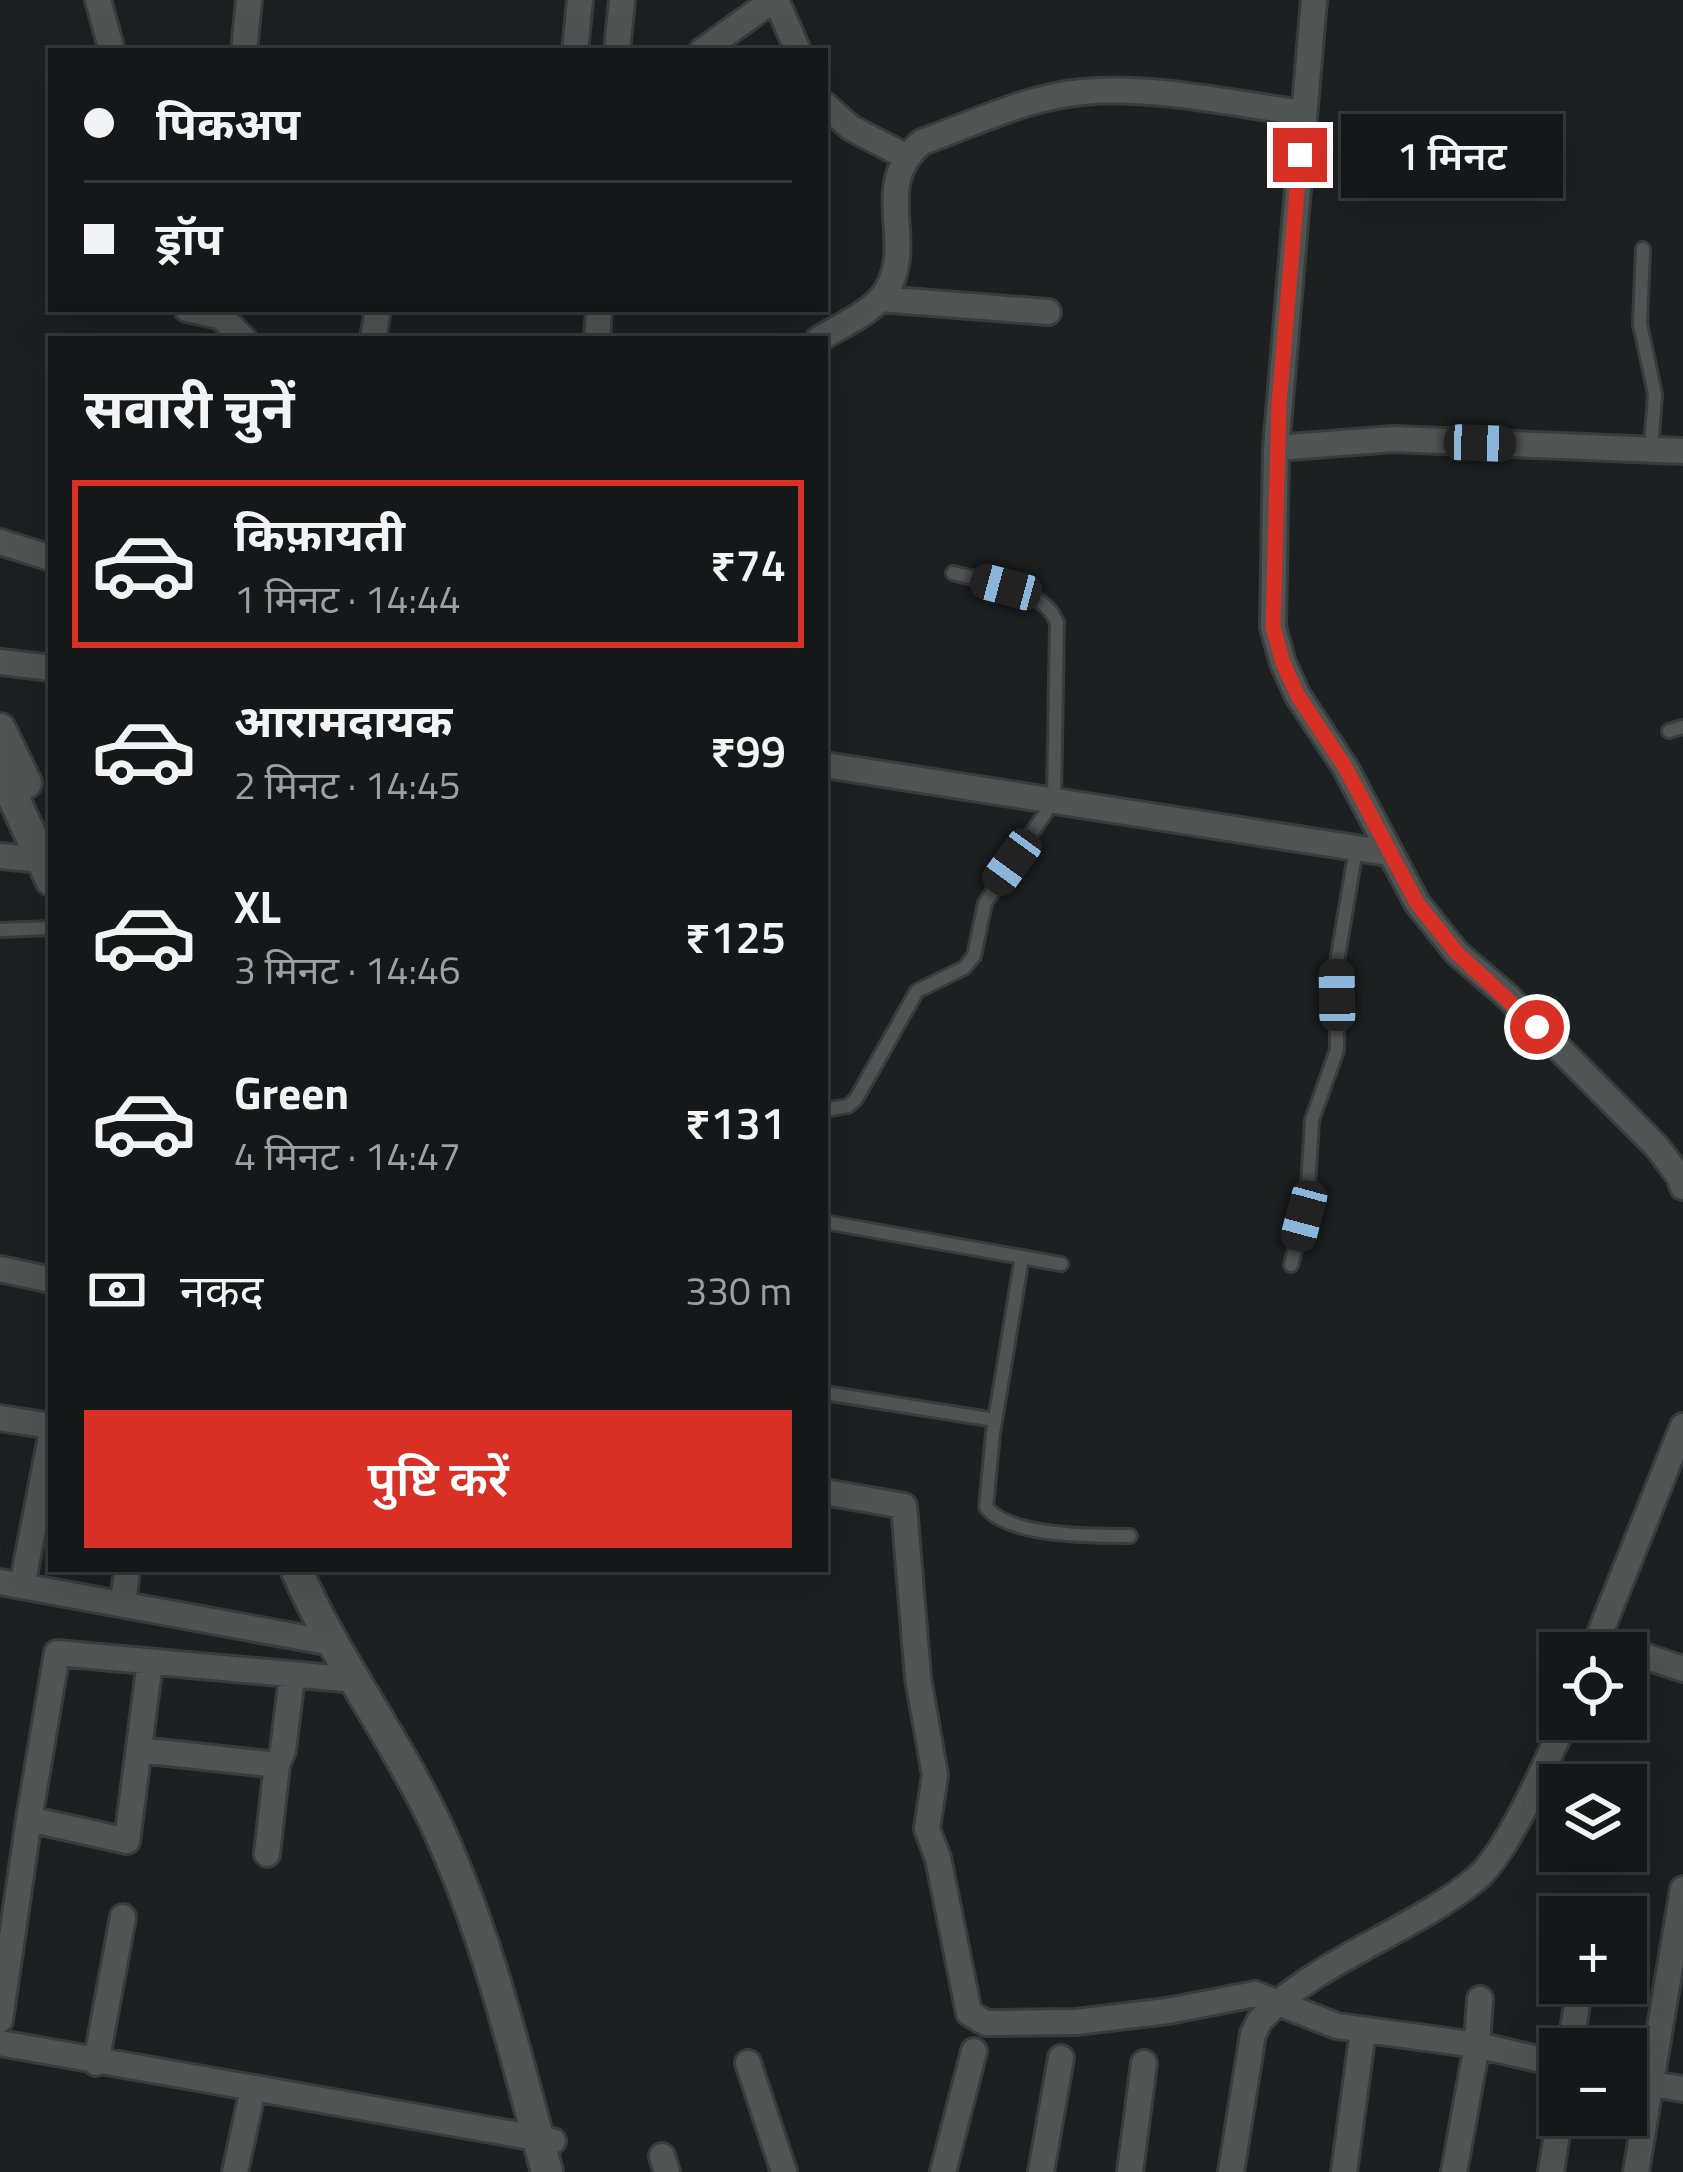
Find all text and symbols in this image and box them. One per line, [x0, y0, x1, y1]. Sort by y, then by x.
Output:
text: पिकअप [156, 89, 300, 157]
callout: 1 मिनट [1342, 113, 1564, 197]
text: 1 मिनट [1397, 126, 1507, 185]
route end [1273, 128, 1327, 182]
text: ड्रॉप [156, 204, 223, 272]
text: सवारी चुनें [84, 367, 295, 449]
car [1443, 424, 1517, 462]
text: किफ़ायती [234, 500, 405, 568]
icon: car [90, 510, 198, 618]
text: ₹74 [710, 530, 786, 598]
car [967, 560, 1045, 614]
text: 1 मिनट · 14:44 [234, 569, 461, 628]
text: आरामदायक [234, 686, 452, 754]
icon: car [90, 696, 198, 804]
text: ₹99 [710, 716, 786, 784]
text: 2 मिनट · 14:45 [234, 755, 461, 814]
car [976, 822, 1048, 902]
text: XL [234, 872, 281, 940]
icon: car [90, 882, 198, 990]
text: ₹125 [685, 902, 786, 970]
text: 3 मिनट · 14:46 [234, 940, 461, 999]
car [1318, 959, 1356, 1031]
route start [1510, 1000, 1564, 1054]
text: Green [234, 1058, 349, 1126]
icon: car [90, 1068, 198, 1176]
text: ₹131 [685, 1088, 786, 1156]
text: 4 मिनट · 14:47 [234, 1126, 461, 1185]
car [1277, 1177, 1331, 1255]
text: नकद [180, 1256, 263, 1324]
icon: cash [84, 1257, 150, 1323]
text: 330 m [685, 1261, 792, 1320]
button: पुष्टि करें [84, 1410, 792, 1548]
map controls [1539, 1632, 1647, 2136]
button: locate [1539, 1632, 1647, 1740]
button: layers [1539, 1764, 1647, 1872]
button: + [1539, 1896, 1647, 2004]
button: − [1539, 2028, 1647, 2136]

